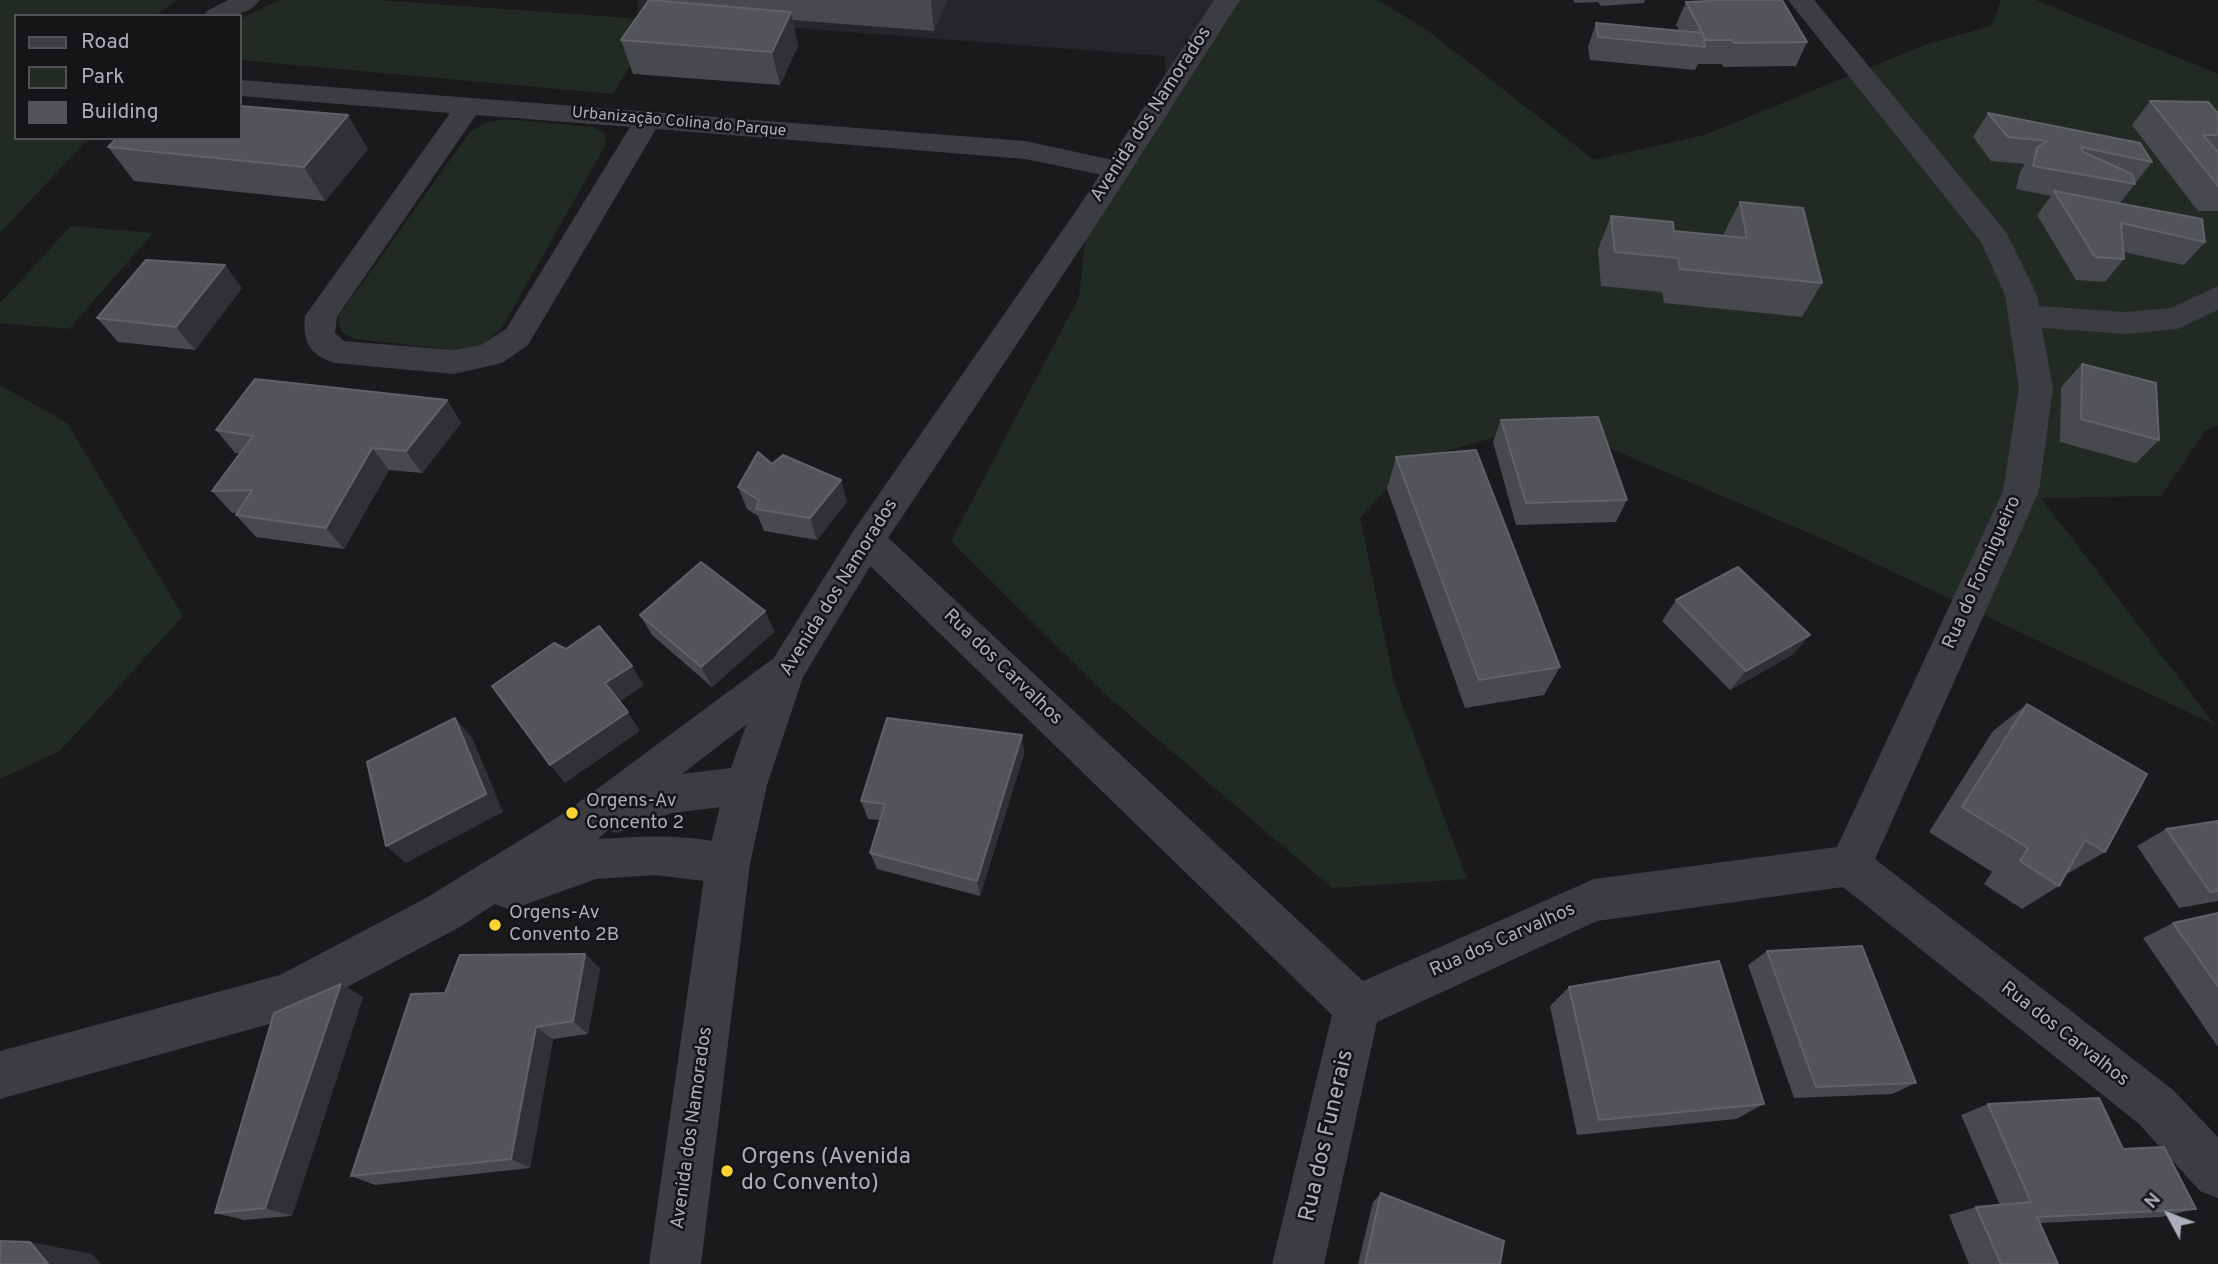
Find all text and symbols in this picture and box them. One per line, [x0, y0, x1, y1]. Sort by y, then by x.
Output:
legend [14, 14, 242, 140]
street label: Avenida dos Namorados [1087, 23, 1217, 207]
text: Road [81, 29, 130, 56]
text: Park [81, 64, 124, 91]
text: Building [81, 99, 159, 126]
street label: Urbanização Colina do Parque [571, 104, 787, 142]
street label: Rua do Formigueiro [1939, 493, 2027, 653]
street label: Avenida dos Namorados [776, 495, 904, 681]
street label: Rua dos Carvalhos [938, 605, 1066, 731]
place label: Orgens-Av Concento 2 [586, 791, 684, 835]
marker: Orgens-Av Concento 2 [564, 805, 580, 821]
street label: Rua dos Carvalhos [1427, 899, 1579, 983]
place label: Orgens-Av Convento 2B [509, 903, 619, 947]
marker: Orgens-Av Convento 2B [487, 917, 503, 933]
street label: Rua dos Carvalhos [1995, 978, 2133, 1092]
street label: Avenida dos Namorados [667, 1025, 719, 1231]
street label: Rua dos Funerais [1295, 1047, 1361, 1225]
place label: Orgens (Avenida do Convento) [741, 1144, 911, 1198]
marker: Orgens (Avenida do Convento) [719, 1163, 735, 1179]
north arrow [2134, 1180, 2204, 1250]
text: N [2140, 1188, 2167, 1214]

